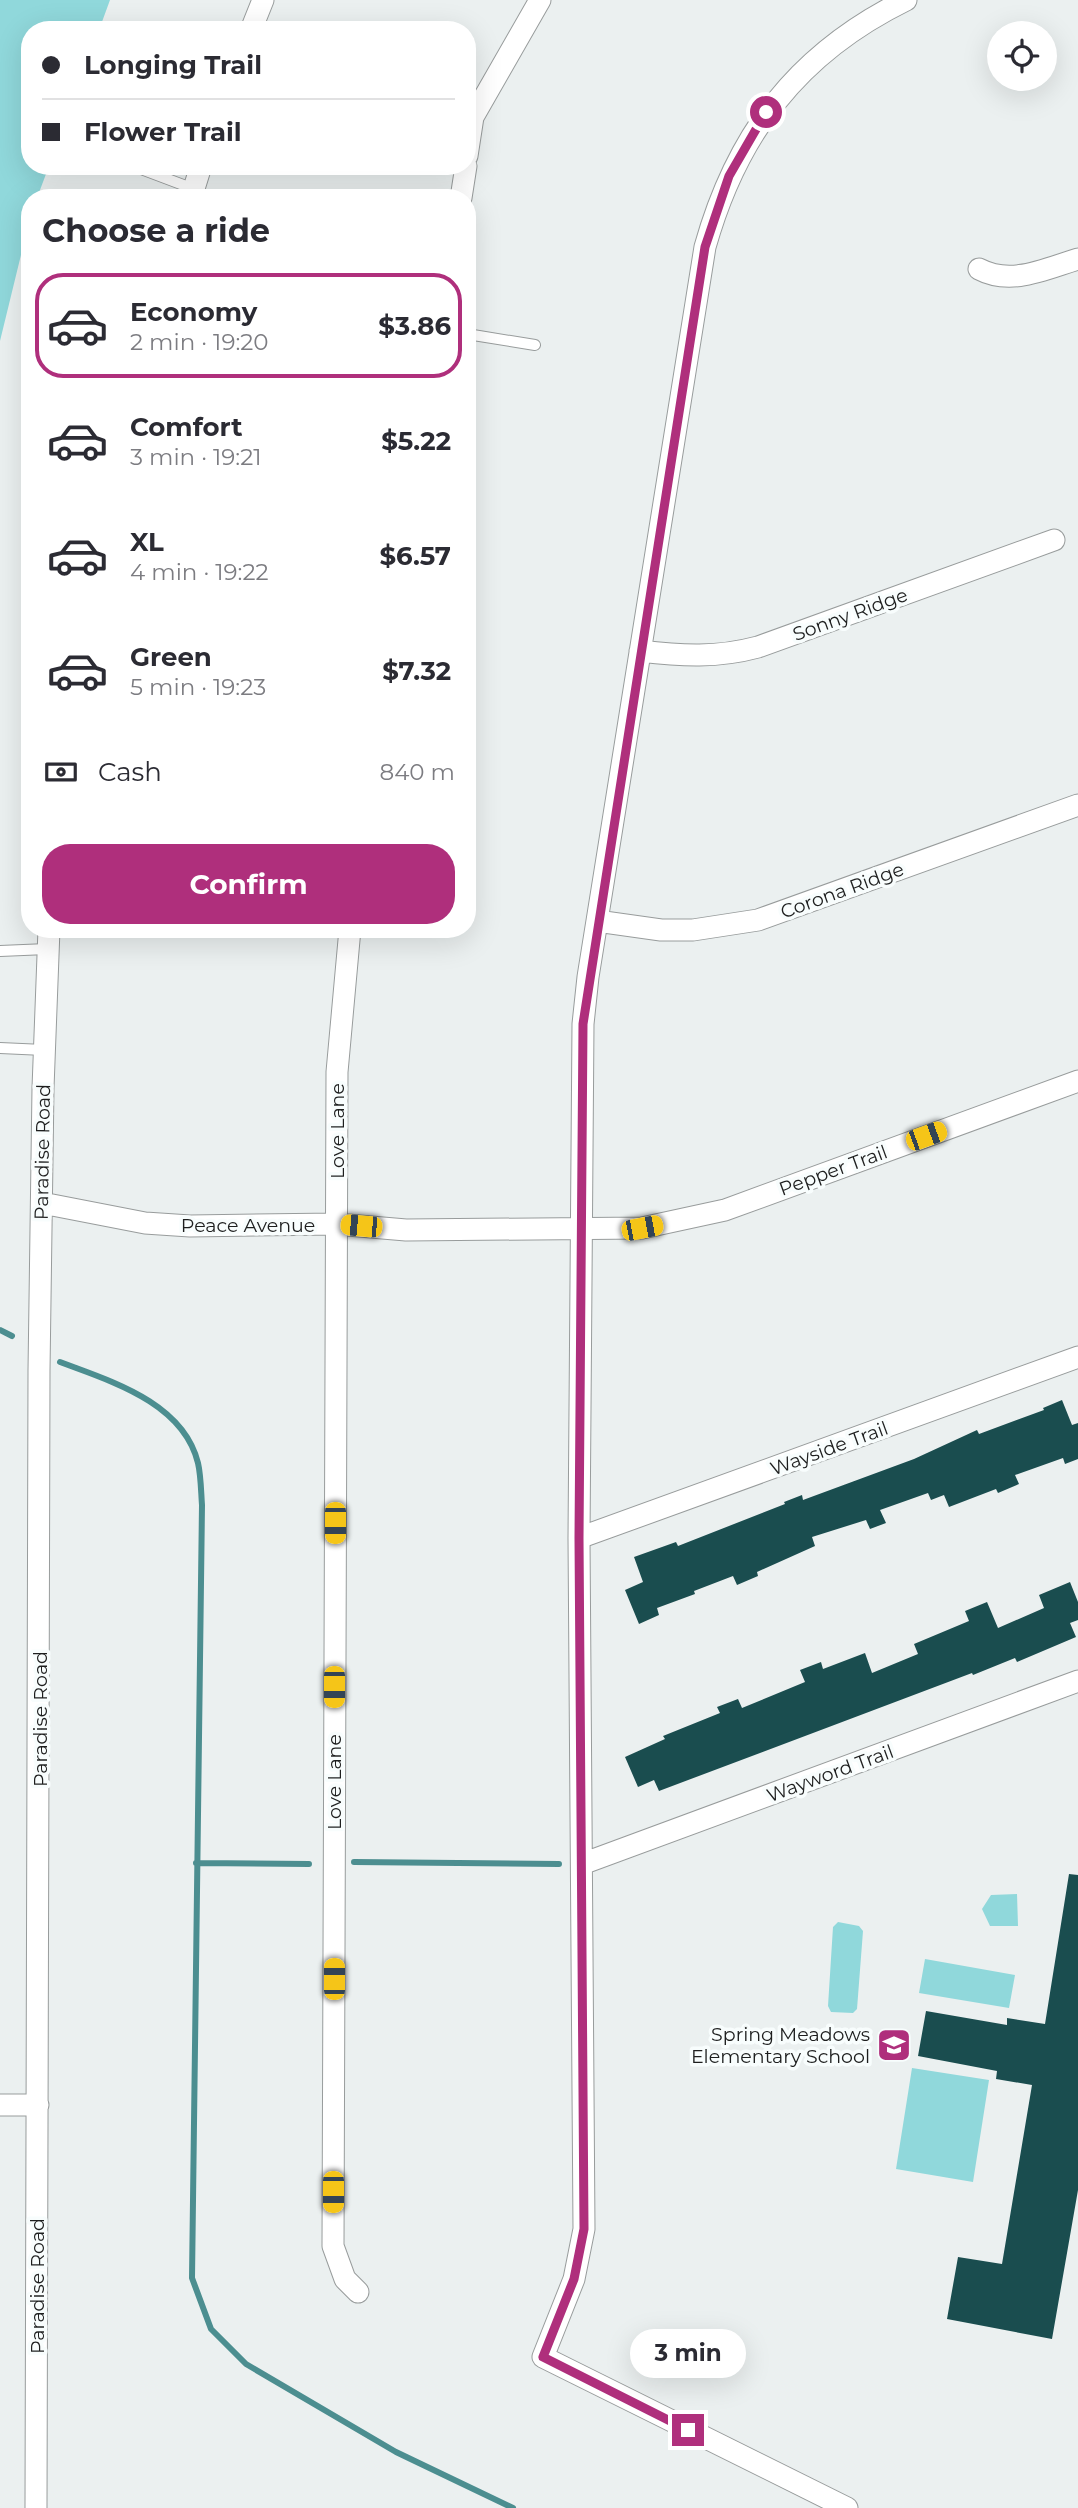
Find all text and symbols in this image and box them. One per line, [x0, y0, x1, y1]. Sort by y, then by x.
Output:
map controls [987, 21, 1057, 91]
button: locate [987, 21, 1057, 91]
text: Longing Trail [84, 49, 262, 81]
route start [750, 96, 782, 128]
text: Flower Trail [84, 116, 242, 148]
text: Choose a ride [42, 211, 270, 250]
icon: car [46, 294, 109, 357]
text: Economy [130, 296, 257, 328]
text: $3.86 [378, 310, 451, 342]
text: 2 min · 19:20 [130, 328, 269, 356]
icon: car [46, 409, 109, 472]
text: Comfort [130, 411, 242, 443]
text: $5.22 [381, 425, 451, 457]
text: 3 min · 19:21 [130, 443, 262, 471]
icon: car [46, 524, 109, 587]
text: XL [130, 526, 164, 558]
text: $6.57 [379, 540, 451, 572]
text: 4 min · 19:22 [130, 558, 269, 586]
street label: Sonny Ridge [790, 583, 911, 646]
icon: car [46, 639, 109, 702]
text: Green [130, 641, 212, 673]
text: $7.32 [382, 655, 451, 687]
text: 5 min · 19:23 [130, 673, 266, 701]
icon: cash [42, 753, 80, 791]
text: Cash [98, 756, 162, 788]
text: 840 m [379, 758, 455, 786]
button: Confirm [42, 844, 455, 924]
street label: Corona Ridge [777, 858, 907, 923]
street label: Love Lane [326, 1083, 349, 1179]
street label: Paradise Road [30, 1084, 55, 1220]
car [903, 1119, 950, 1153]
street label: Pepper Trail [776, 1140, 890, 1201]
street label: Peace Avenue [181, 1214, 315, 1237]
car [340, 1214, 383, 1238]
car [620, 1214, 665, 1242]
street label: Wayside Trail [767, 1417, 891, 1480]
car [325, 1502, 346, 1544]
street label: Paradise Road [29, 1651, 52, 1787]
car [324, 1666, 345, 1708]
street label: Love Lane [323, 1734, 346, 1830]
street label: Wayword Trail [763, 1740, 897, 1807]
car [324, 1958, 345, 2000]
place label: Spring Meadows Elementary School [691, 2023, 870, 2068]
school or university icon: Spring Meadows Elementary School [875, 2026, 913, 2064]
car [323, 2171, 344, 2213]
street label: Paradise Road [26, 2218, 49, 2354]
callout: 3 min [630, 2328, 746, 2378]
text: 3 min [654, 2339, 722, 2367]
route end [672, 2414, 704, 2446]

